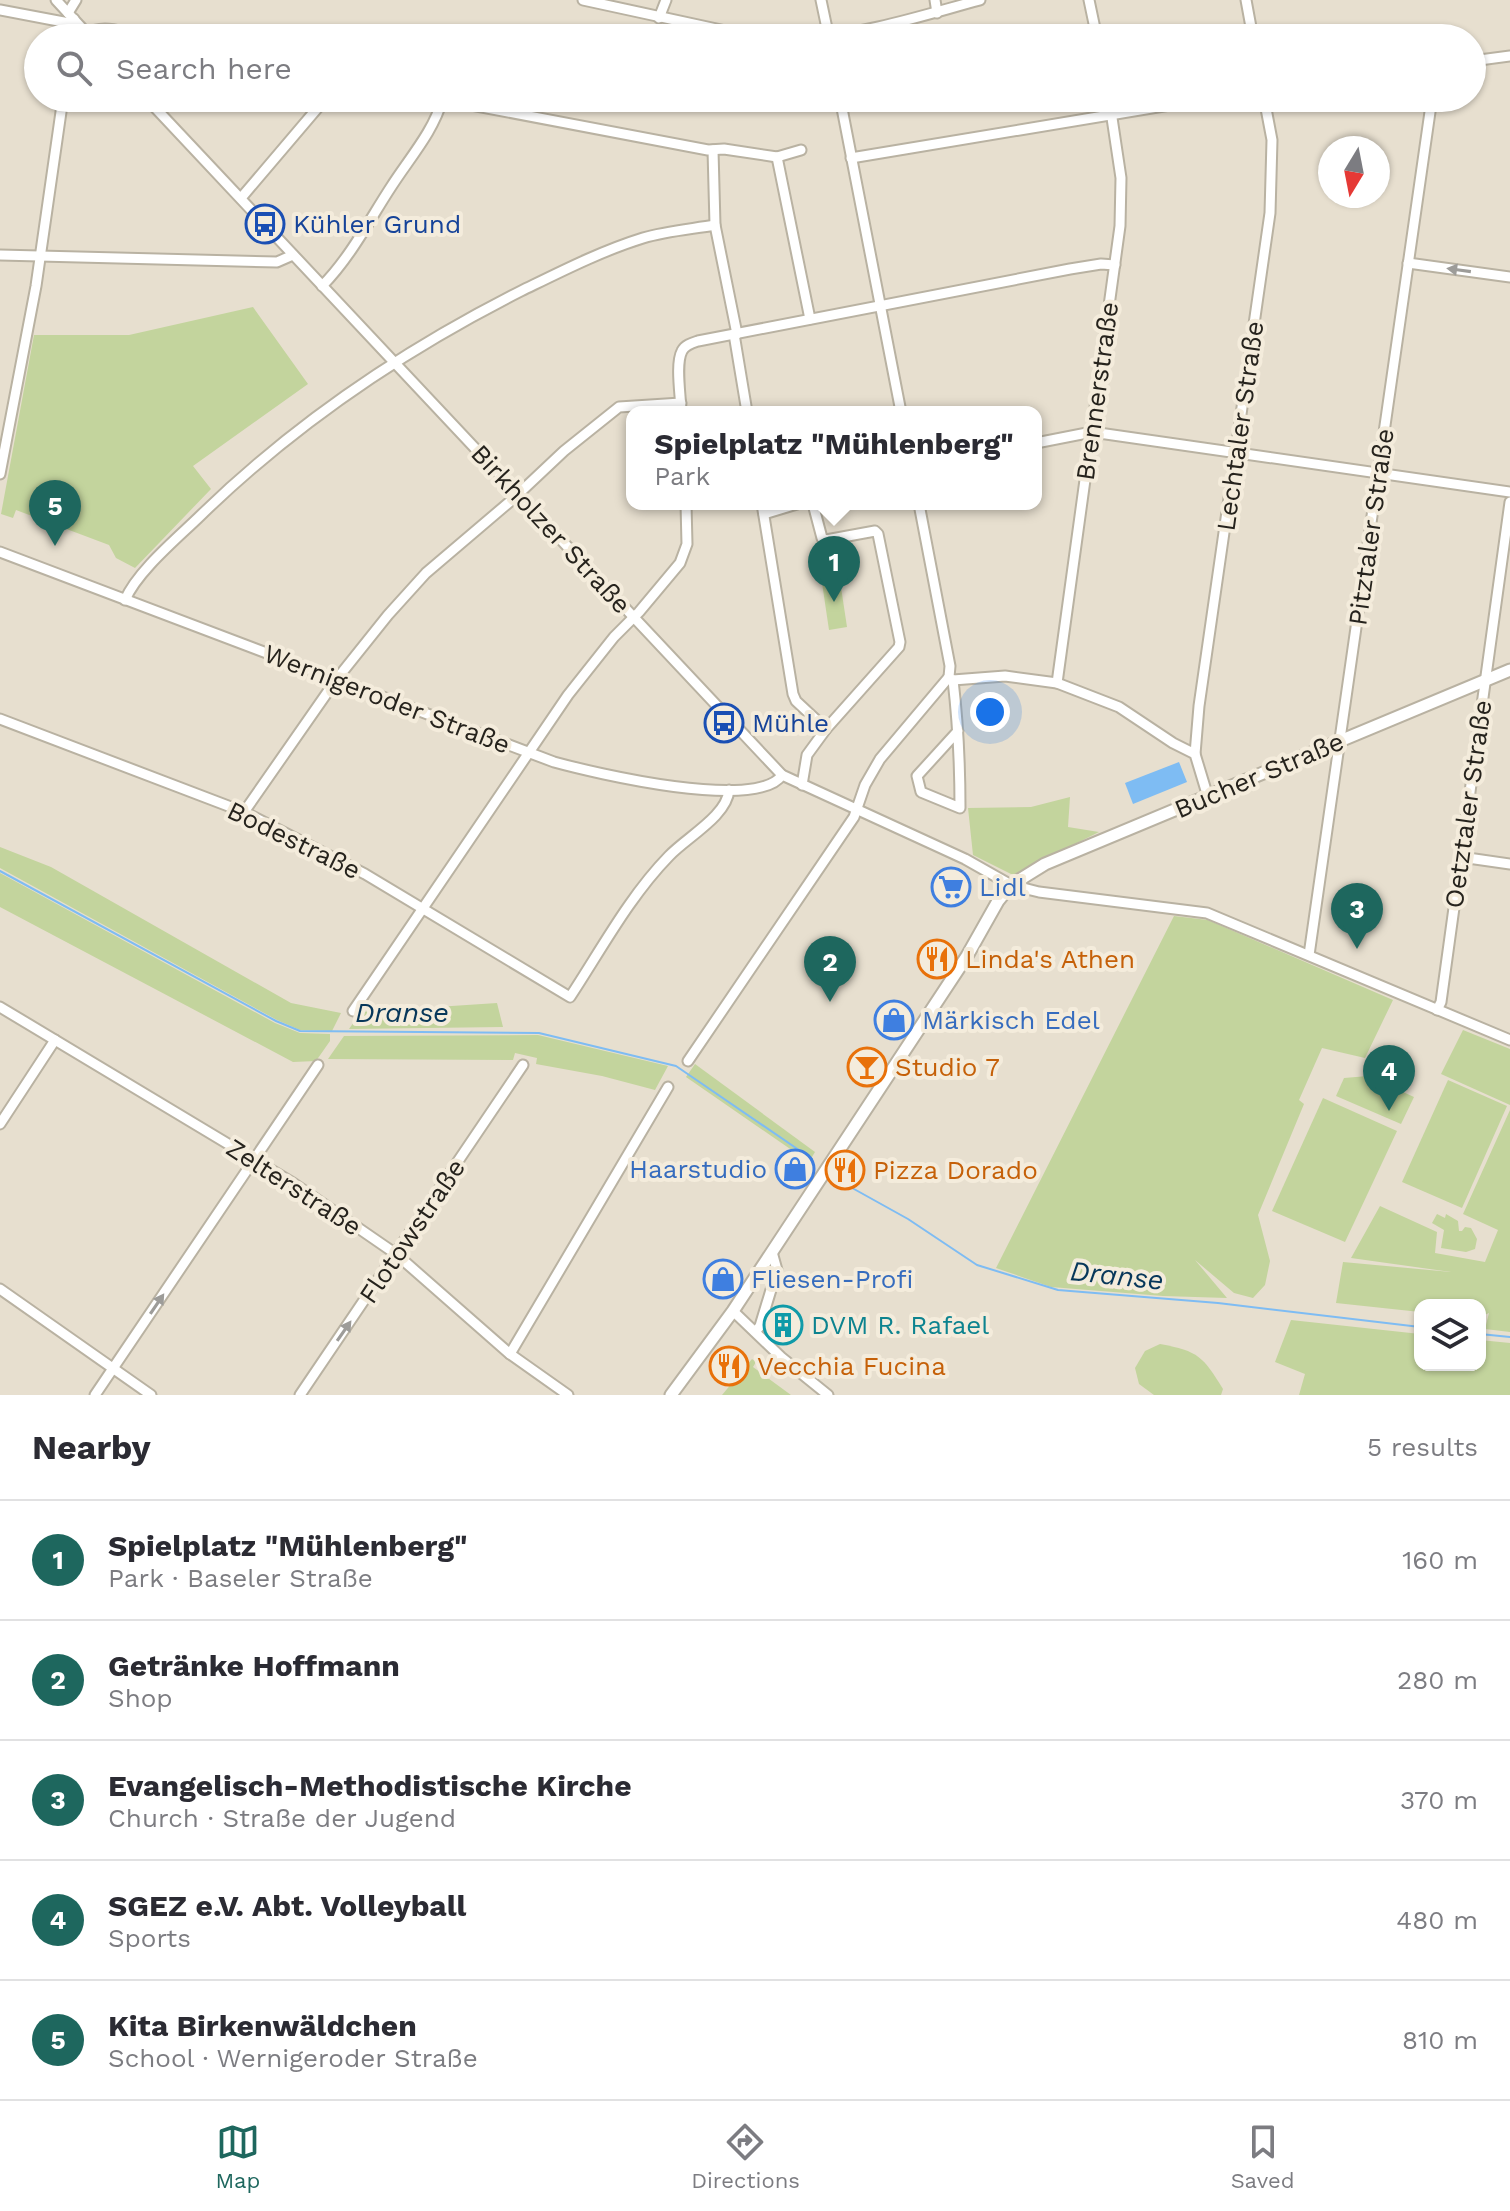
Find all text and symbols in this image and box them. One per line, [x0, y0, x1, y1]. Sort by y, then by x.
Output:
search box [24, 24, 1486, 112]
icon: search [52, 46, 96, 90]
text: Search here [116, 51, 292, 86]
north arrow [1318, 136, 1390, 208]
bus stop icon: Kühler Grund [244, 203, 286, 245]
place label: Kühler Grund [293, 209, 461, 239]
one-way arrow [1446, 263, 1471, 276]
street label: Brennerstraße [1070, 300, 1124, 482]
street label: Lechtaler Straße [1210, 319, 1270, 533]
popup [626, 406, 1042, 510]
text: Spielplatz "Mühlenberg" [654, 426, 1014, 461]
street label: Pitztaler Straße [1342, 427, 1400, 627]
street label: Birkholzer Straße [465, 438, 637, 620]
text: Park [654, 461, 710, 491]
pin: 5 [29, 480, 81, 546]
pin: 1 [808, 536, 860, 602]
street label: Wernigeroder Straße [260, 638, 514, 760]
your location [970, 692, 1010, 732]
street label: Oetztaler Straße [1439, 698, 1497, 910]
bus stop icon: Mühle [703, 702, 745, 744]
place label: Mühle [752, 708, 829, 738]
street label: Bucher Straße [1170, 726, 1348, 824]
street label: Bodestraße [222, 795, 366, 885]
supermarket icon: Lidl [930, 866, 972, 908]
place label: Lidl [979, 872, 1026, 902]
pin: 3 [1331, 883, 1383, 949]
pin: 2 [804, 936, 856, 1002]
restaurant icon: Linda's Athen [916, 938, 958, 980]
place label: Linda's Athen [965, 944, 1135, 974]
water label: Dranse [355, 996, 449, 1029]
shop icon: Märkisch Edel [873, 999, 915, 1041]
place label: Märkisch Edel [922, 1005, 1100, 1035]
pin: 4 [1363, 1045, 1415, 1111]
bar icon: Studio 7 [846, 1046, 888, 1088]
place label: Studio 7 [895, 1052, 1000, 1082]
street label: Zelterstraße [221, 1132, 367, 1242]
shop icon: Haarstudio [774, 1148, 816, 1190]
restaurant icon: Pizza Dorado [824, 1149, 866, 1191]
street label: Flotowstraße [353, 1153, 471, 1309]
place label: Haarstudio [629, 1154, 767, 1184]
place label: Pizza Dorado [873, 1155, 1038, 1185]
water label: Dranse [1068, 1254, 1165, 1297]
shop icon: Fliesen-Profi [702, 1258, 744, 1300]
place label: Fliesen-Profi [751, 1264, 913, 1294]
one-way arrow [149, 1294, 164, 1315]
map controls [1414, 1299, 1486, 1371]
button: layers [1414, 1299, 1486, 1371]
building icon: DVM R. Rafael [762, 1304, 804, 1346]
place label: DVM R. Rafael [811, 1310, 989, 1340]
one-way arrow [336, 1320, 351, 1341]
restaurant icon: Vecchia Fucina [708, 1345, 750, 1387]
place label: Vecchia Fucina [757, 1351, 946, 1381]
text: Nearby [32, 1427, 151, 1467]
text: 5 results [1367, 1432, 1478, 1462]
text: Spielplatz "Mühlenberg" [108, 1528, 467, 1563]
text: 1 [52, 1545, 64, 1575]
text: 160 m [1402, 1545, 1478, 1575]
text: Park · Baseler Straße [108, 1563, 373, 1593]
text: Getränke Hoffmann [108, 1648, 400, 1683]
text: 2 [50, 1665, 66, 1695]
text: 280 m [1397, 1665, 1478, 1695]
text: Shop [108, 1683, 173, 1713]
text: Evangelisch-Methodistische Kirche [108, 1768, 632, 1803]
text: 3 [50, 1785, 66, 1815]
text: 370 m [1400, 1785, 1478, 1815]
text: Church · Straße der Jugend [108, 1803, 456, 1833]
text: SGEZ e.V. Abt. Volleyball [108, 1888, 466, 1923]
text: 4 [50, 1905, 66, 1935]
text: 480 m [1396, 1905, 1478, 1935]
text: Sports [108, 1923, 191, 1953]
text: Kita Birkenwäldchen [108, 2008, 417, 2043]
text: 5 [50, 2025, 66, 2055]
text: 810 m [1402, 2025, 1478, 2055]
text: School · Wernigeroder Straße [108, 2043, 478, 2073]
tab: Map [215, 2120, 260, 2193]
tab: Directions [691, 2120, 800, 2193]
tab: Saved [1231, 2120, 1295, 2193]

